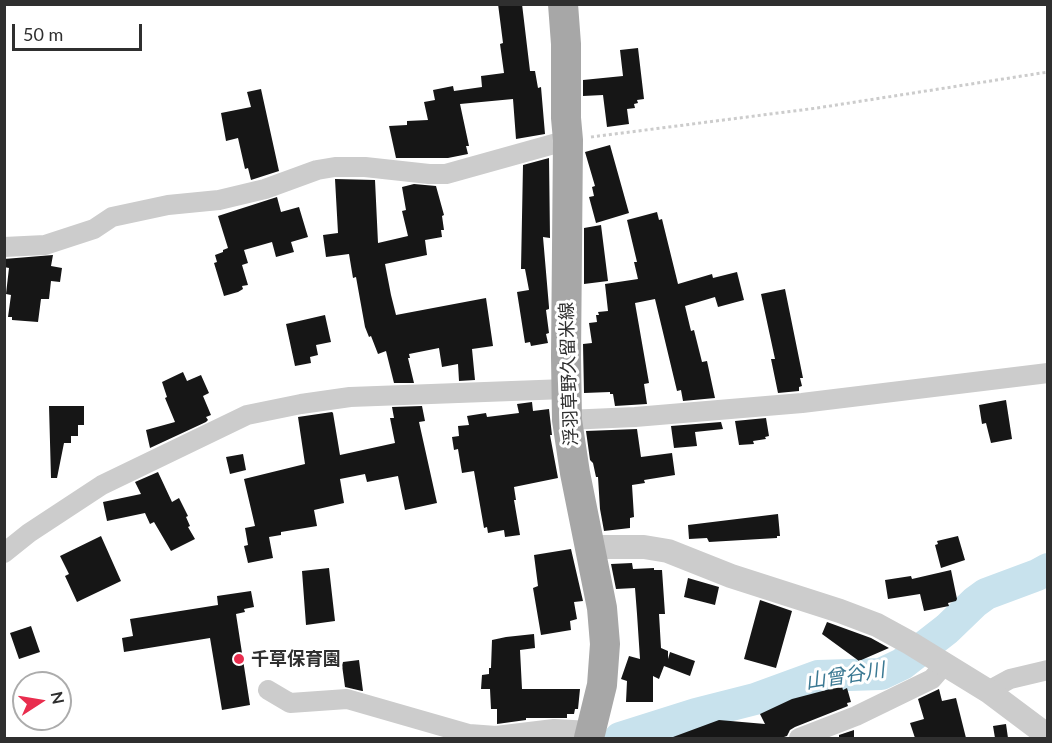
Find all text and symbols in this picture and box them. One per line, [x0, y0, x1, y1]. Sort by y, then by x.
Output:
scale bar [15, 12, 146, 50]
text: 50 m [23, 23, 63, 45]
street label: 浮羽草野久留米線 [556, 302, 582, 446]
place label: 千草保育園 [251, 648, 341, 670]
marker: 千草保育園 [232, 652, 246, 666]
water label: 山曾谷川 [804, 658, 886, 694]
north arrow [12, 671, 72, 731]
text: N [48, 690, 69, 706]

